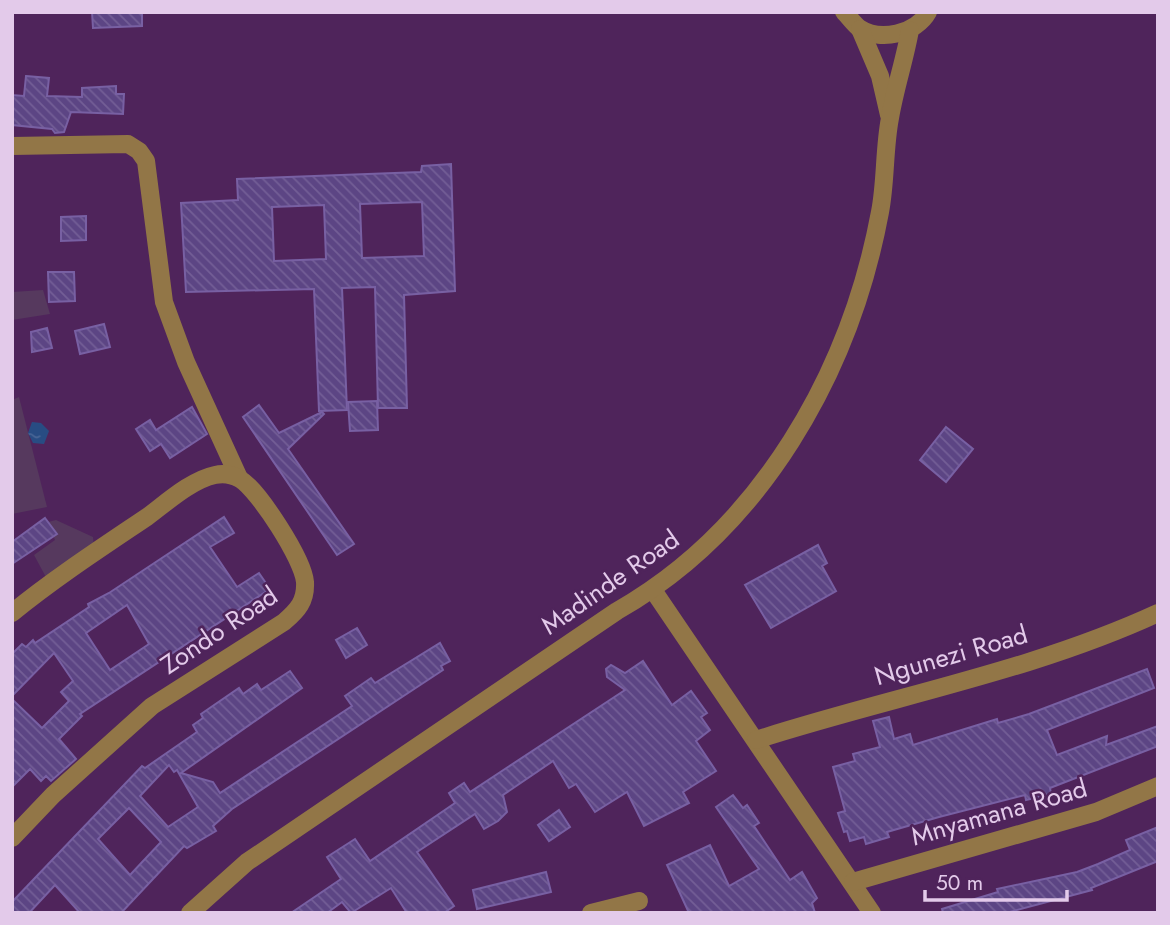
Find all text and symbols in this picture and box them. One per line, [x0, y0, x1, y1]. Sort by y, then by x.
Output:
street label: Madinde Road [533, 520, 687, 644]
street label: Zondo Road [153, 577, 285, 683]
street label: Ngunezi Road [870, 615, 1032, 695]
street label: Mnyamana Road [907, 769, 1091, 855]
scale bar [925, 858, 1067, 902]
text: 50 m [936, 868, 983, 898]

